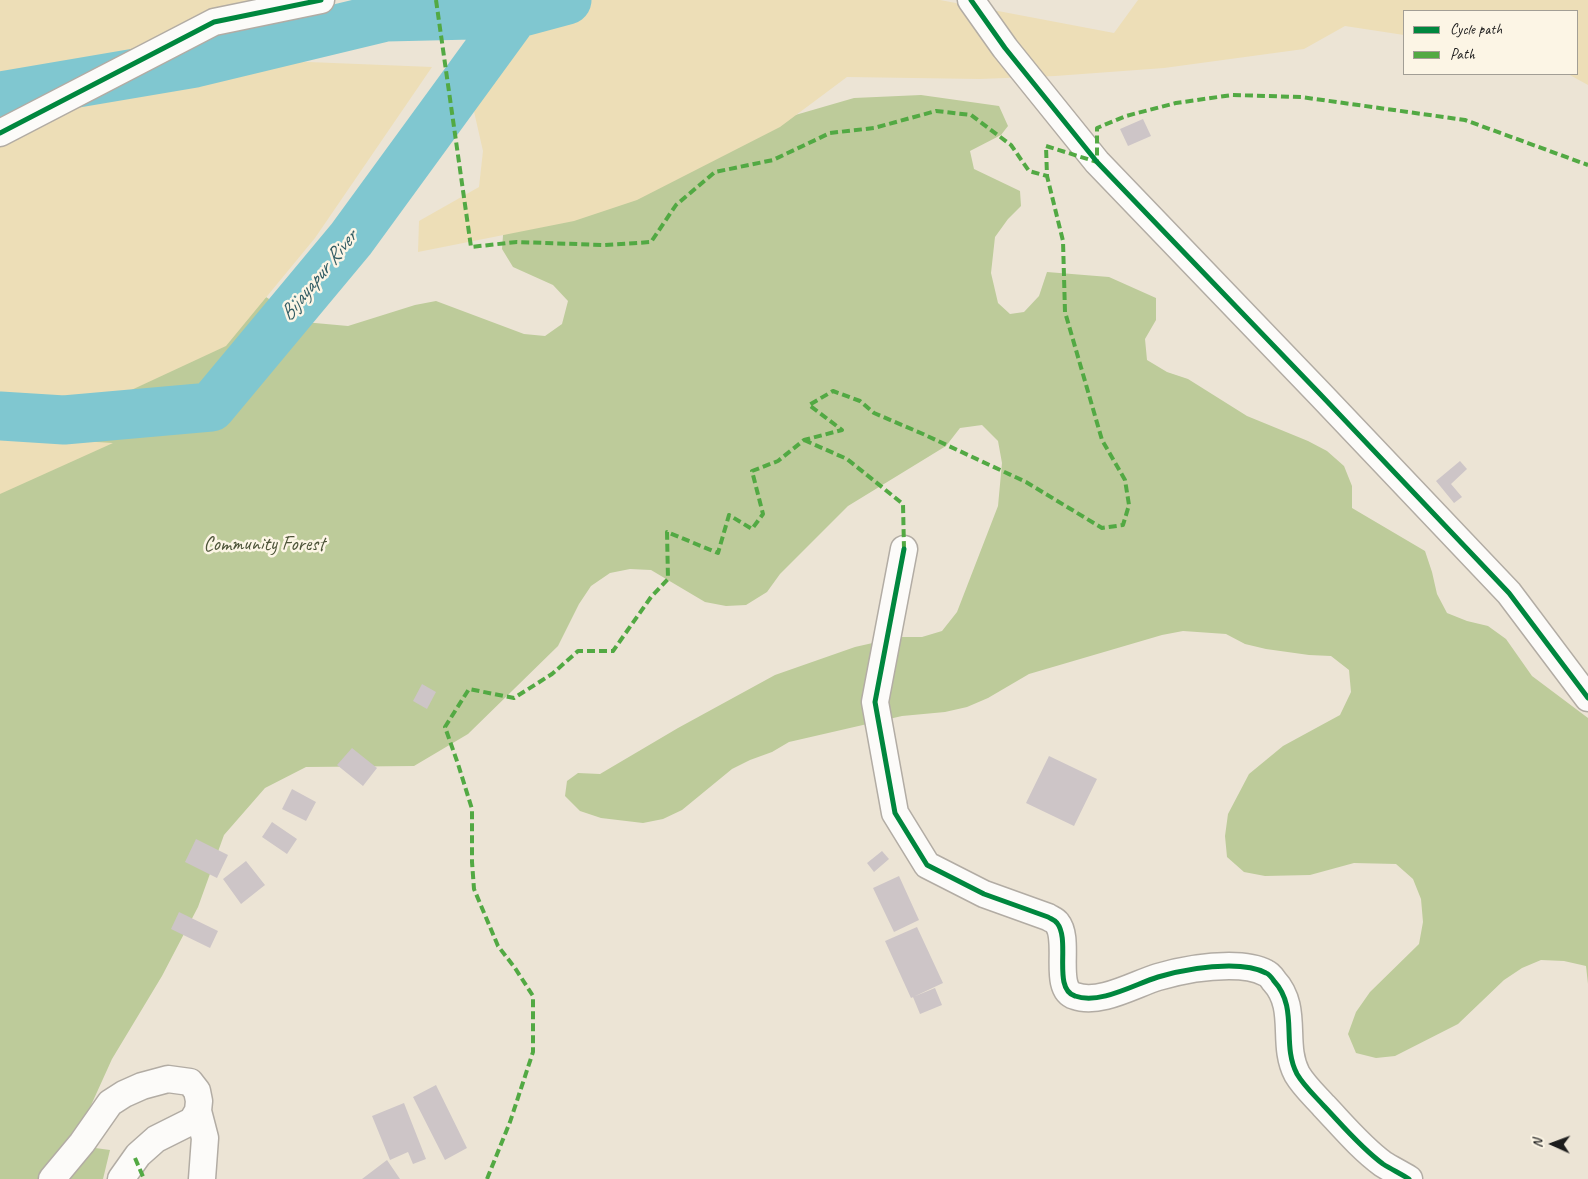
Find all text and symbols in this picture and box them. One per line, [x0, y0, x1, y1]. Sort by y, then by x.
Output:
legend [1403, 10, 1578, 75]
text: Cycle path [1450, 20, 1502, 39]
text: Path [1450, 45, 1475, 64]
water label: Bijayapur River [275, 226, 363, 326]
park label: Community Forest [203, 533, 325, 557]
north arrow [1528, 1119, 1578, 1169]
text: N [1529, 1139, 1546, 1148]

